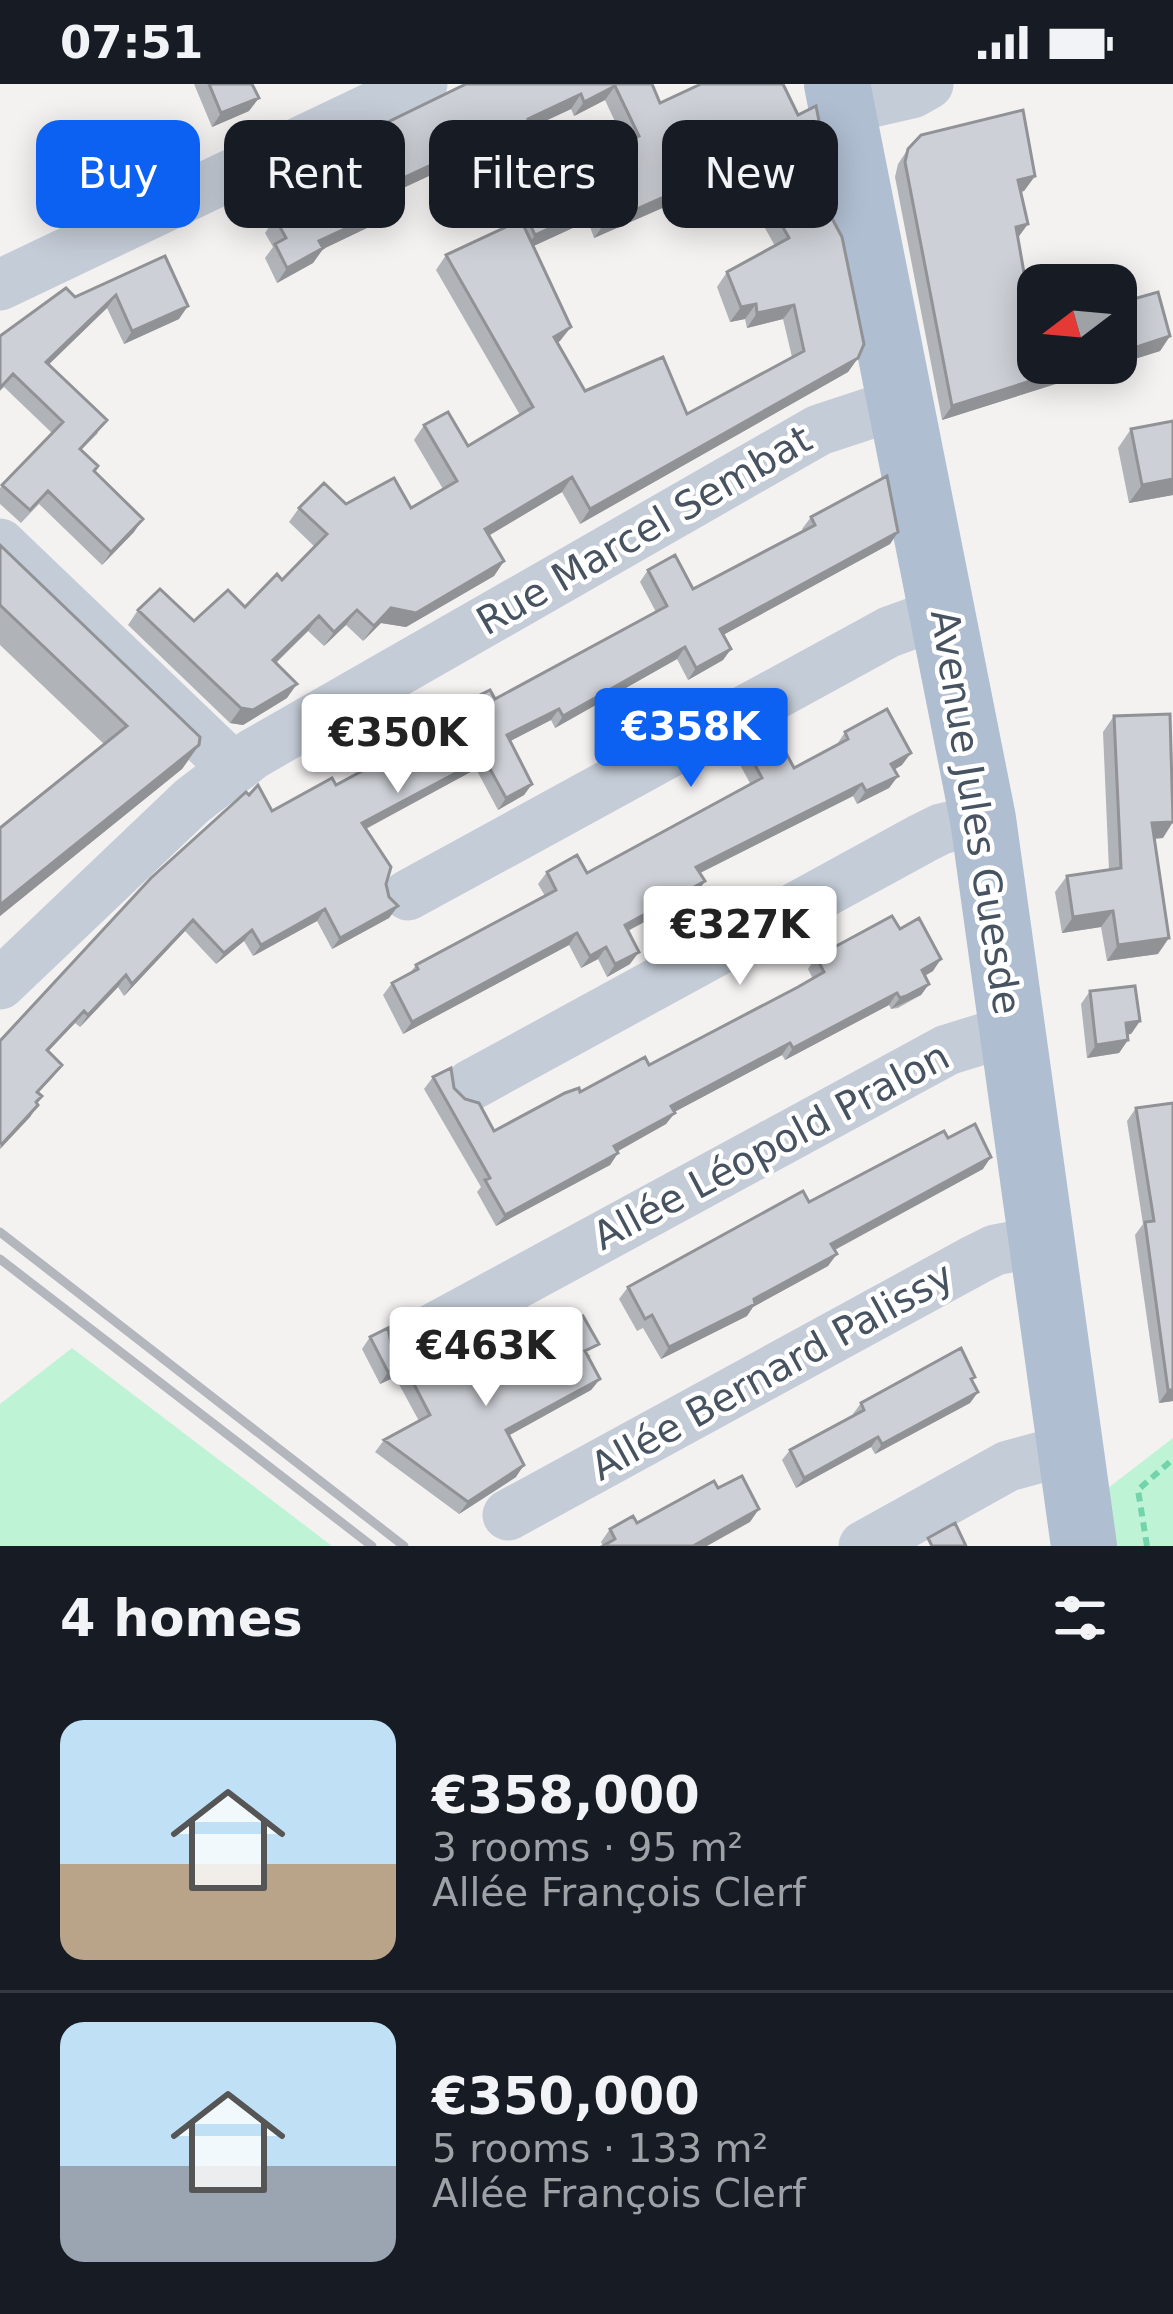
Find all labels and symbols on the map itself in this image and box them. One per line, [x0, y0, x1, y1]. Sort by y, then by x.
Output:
north arrow [1017, 264, 1137, 384]
street label: Rue Marcel Sembat [469, 416, 819, 644]
street label: Avenue Jules Guesde [922, 606, 1030, 1018]
pin: €358K [607, 688, 775, 790]
pin: €350K [314, 694, 482, 796]
pin: €327K [656, 886, 824, 988]
street label: Allée Léopold Pralon [585, 1033, 957, 1259]
street label: Allée Bernard Palissy [583, 1253, 961, 1489]
pin: €463K [402, 1307, 570, 1409]

